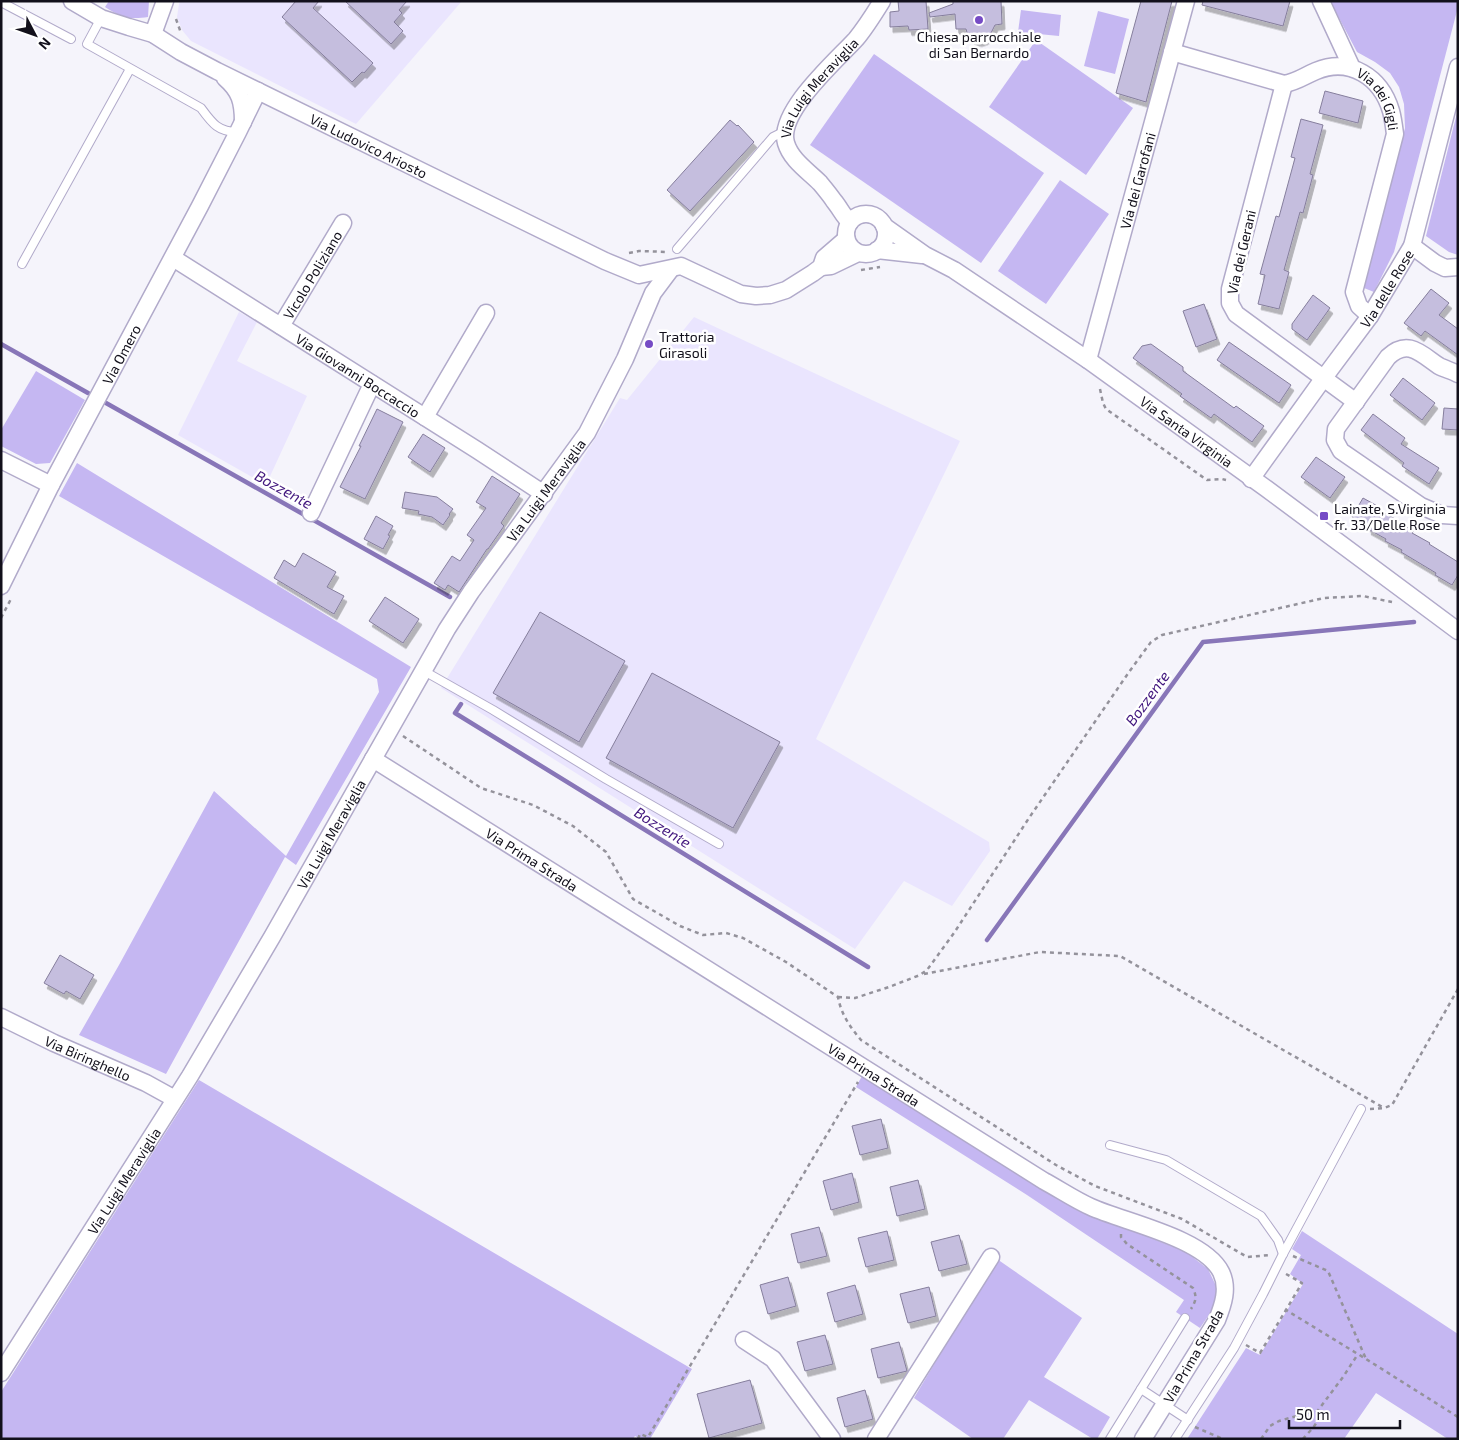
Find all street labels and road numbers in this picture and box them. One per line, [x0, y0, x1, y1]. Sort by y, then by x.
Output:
street label: Via Luigi Meraviglia [776, 34, 861, 139]
street label: Via dei Gigli [1354, 63, 1403, 131]
street label: Via Ludovico Ariosto [307, 109, 430, 181]
street label: Via dei Garofani [1116, 130, 1158, 231]
street label: Via dei Gerani [1223, 208, 1259, 296]
street label: Vicolo Poliziano [279, 227, 345, 322]
street label: Via delle Rose [1356, 246, 1417, 331]
street label: Via Omero [98, 321, 144, 387]
street label: Via Giovanni Boccaccio [293, 329, 424, 421]
street label: Via Santa Virginia [1137, 392, 1237, 470]
street label: Via Luigi Meraviglia [502, 435, 589, 545]
street label: Via Luigi Meraviglia [293, 776, 368, 892]
street label: Via Prima Strada [483, 824, 581, 894]
street label: Via Biringhello [42, 1031, 134, 1084]
street label: Via Prima Strada [825, 1039, 923, 1109]
street label: Via Luigi Meraviglia [83, 1124, 164, 1237]
street label: Via Prima Strada [1159, 1306, 1227, 1406]

